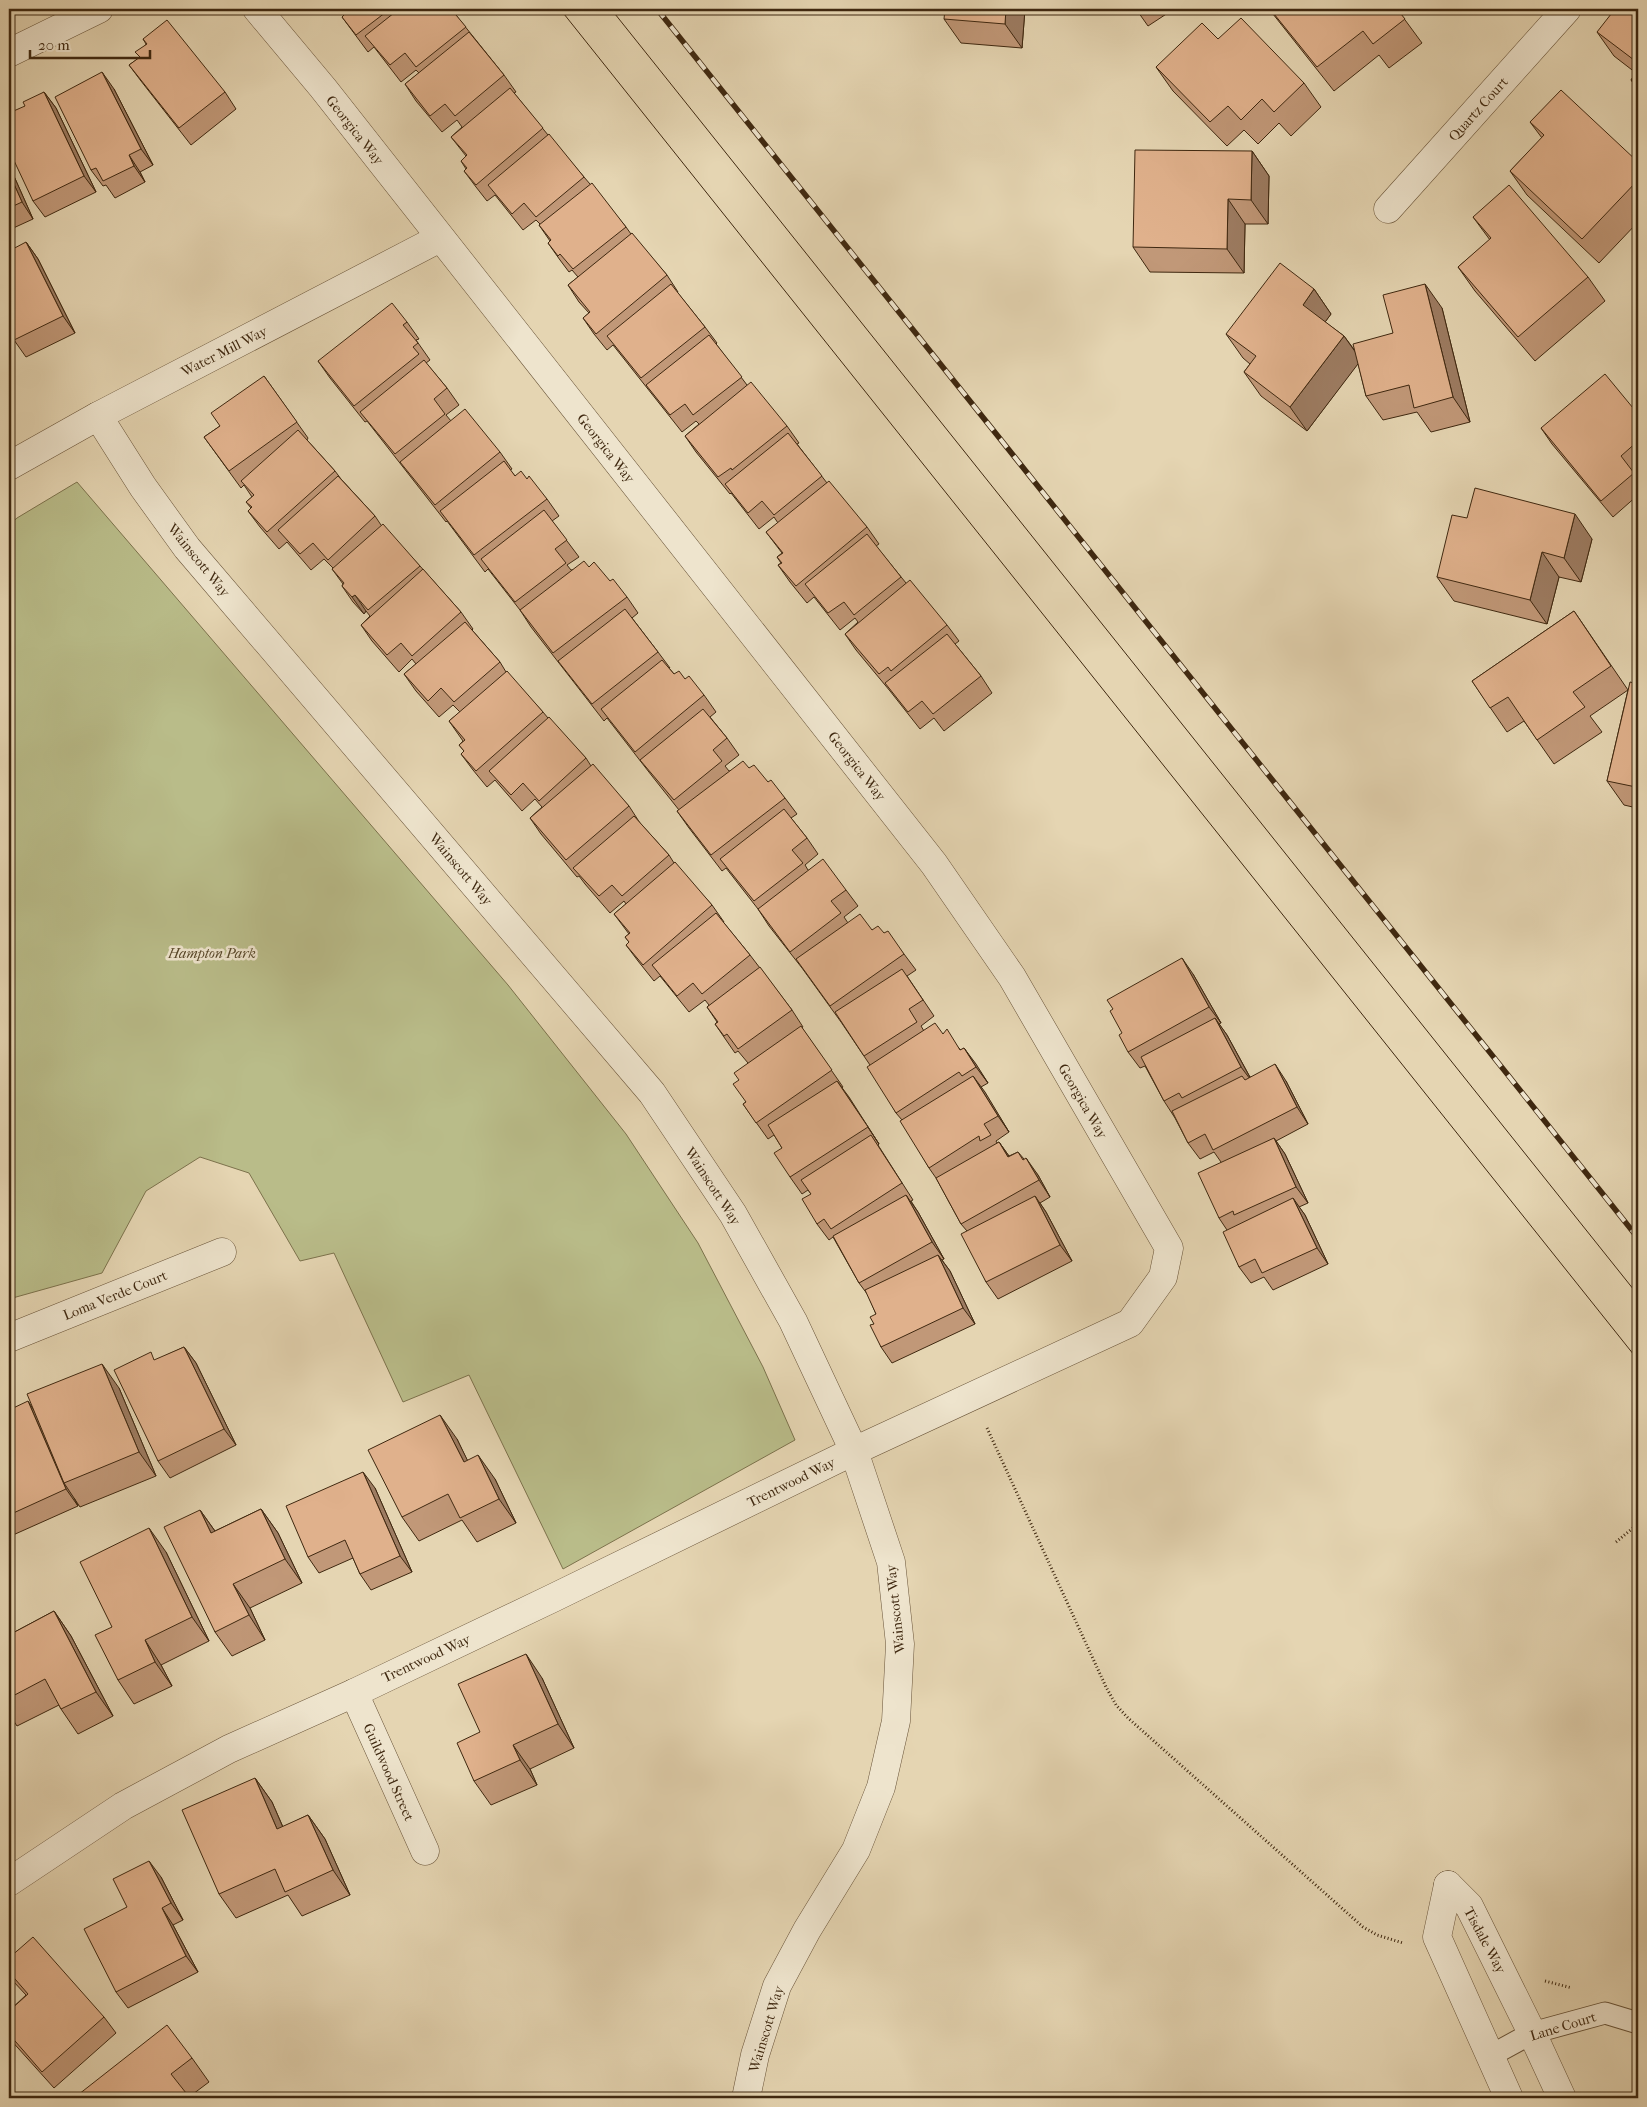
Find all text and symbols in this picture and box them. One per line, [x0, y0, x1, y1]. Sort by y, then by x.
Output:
scale bar [30, 28, 150, 60]
text: 20 m [38, 36, 70, 54]
street label: Quartz Court [1445, 74, 1512, 145]
street label: Georgica Way [322, 92, 387, 169]
street label: Water Mill Way [177, 322, 271, 381]
street label: Georgica Way [573, 410, 638, 487]
street label: Wainscott Way [163, 519, 234, 601]
street label: Georgica Way [824, 728, 889, 805]
street label: Wainscott Way [425, 829, 496, 909]
park label: Hampton Park [167, 945, 256, 962]
street label: Georgica Way [1054, 1061, 1111, 1142]
street label: Wainscott Way [681, 1143, 744, 1229]
street label: Loma Verde Court [61, 1267, 170, 1324]
street label: Trentwood Way [744, 1454, 838, 1511]
street label: Wainscott Way [882, 1563, 909, 1655]
street label: Trentwood Way [379, 1630, 474, 1686]
street label: Guildwood Street [359, 1721, 418, 1824]
street label: Tisdale Way [1460, 1904, 1509, 1977]
street label: Wainscott Way [745, 1983, 788, 2075]
street label: Lane Court [1528, 2008, 1598, 2045]

